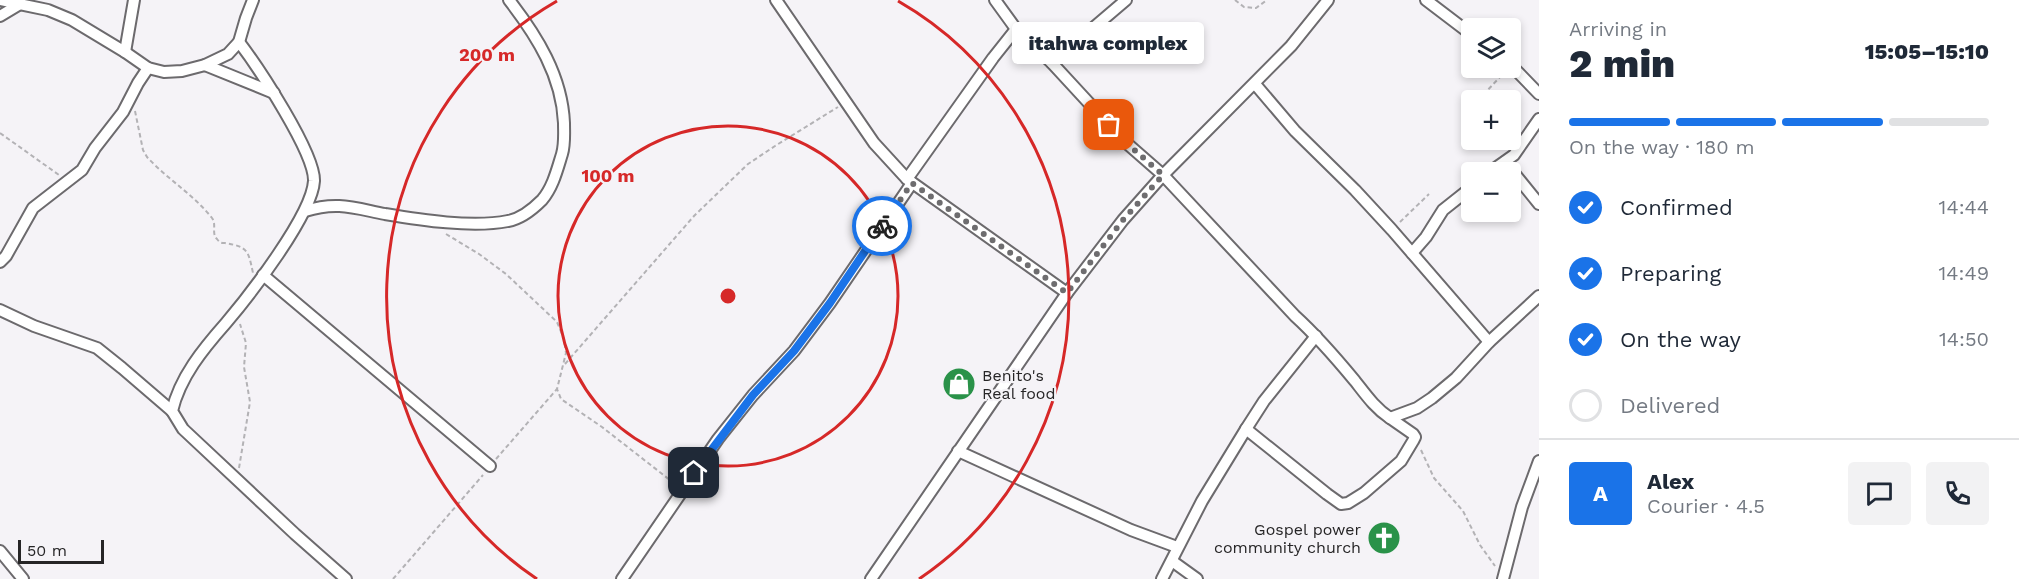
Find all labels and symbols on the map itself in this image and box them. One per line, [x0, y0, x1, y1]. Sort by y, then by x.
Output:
callout: itahwa complex [1013, 23, 1205, 65]
text: 200 m [459, 44, 515, 65]
pin [1083, 99, 1134, 150]
text: 100 m [581, 165, 635, 186]
courier [852, 196, 912, 256]
centre of rings [718, 286, 738, 306]
shop icon: Benito's Real food [941, 366, 977, 402]
place label: Benito's Real food [982, 366, 1055, 403]
pin [668, 447, 719, 498]
place label: Gospel power community church [1214, 520, 1361, 557]
church icon: Gospel power community church [1366, 520, 1402, 556]
scale bar [18, 537, 104, 564]

